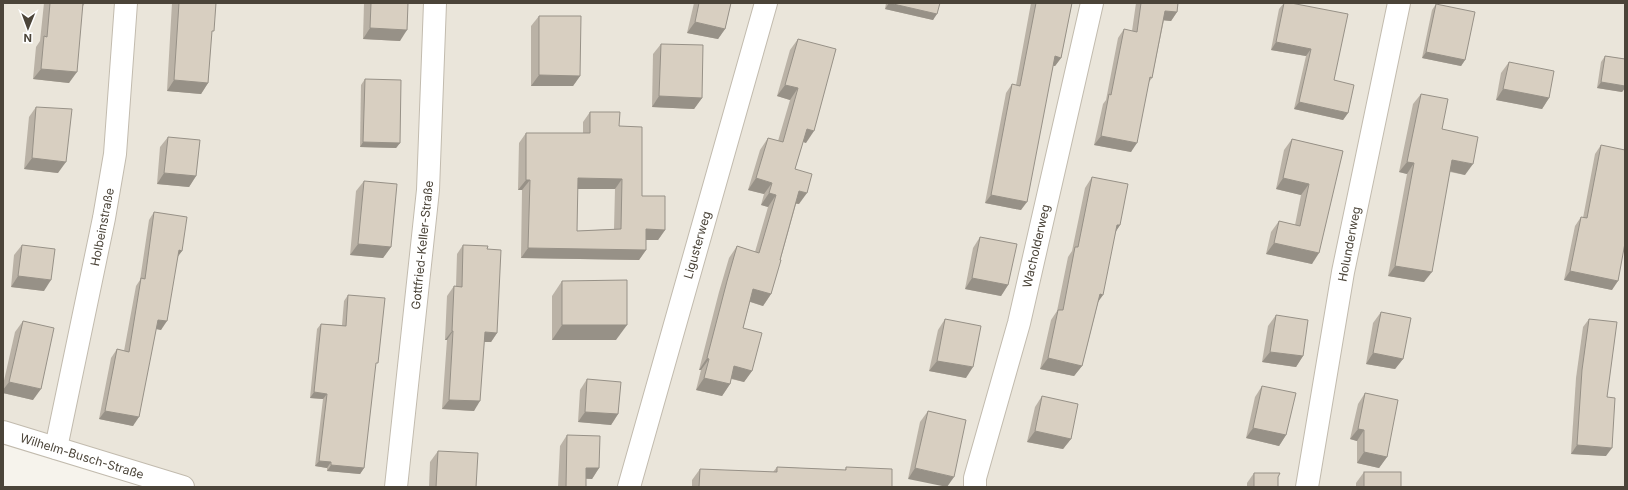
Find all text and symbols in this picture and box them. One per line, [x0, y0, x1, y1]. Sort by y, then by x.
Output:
north arrow [8, 8, 48, 48]
text: N [24, 31, 32, 45]
street label: Gottfried-Keller-Straße [408, 180, 436, 310]
street label: Holbeinstraße [87, 187, 117, 267]
street label: Wacholderweg [1019, 203, 1053, 289]
street label: Holunderweg [1334, 205, 1364, 283]
street label: Ligusterweg [680, 209, 714, 281]
street label: Wilhelm-Busch-Straße [18, 430, 146, 482]

